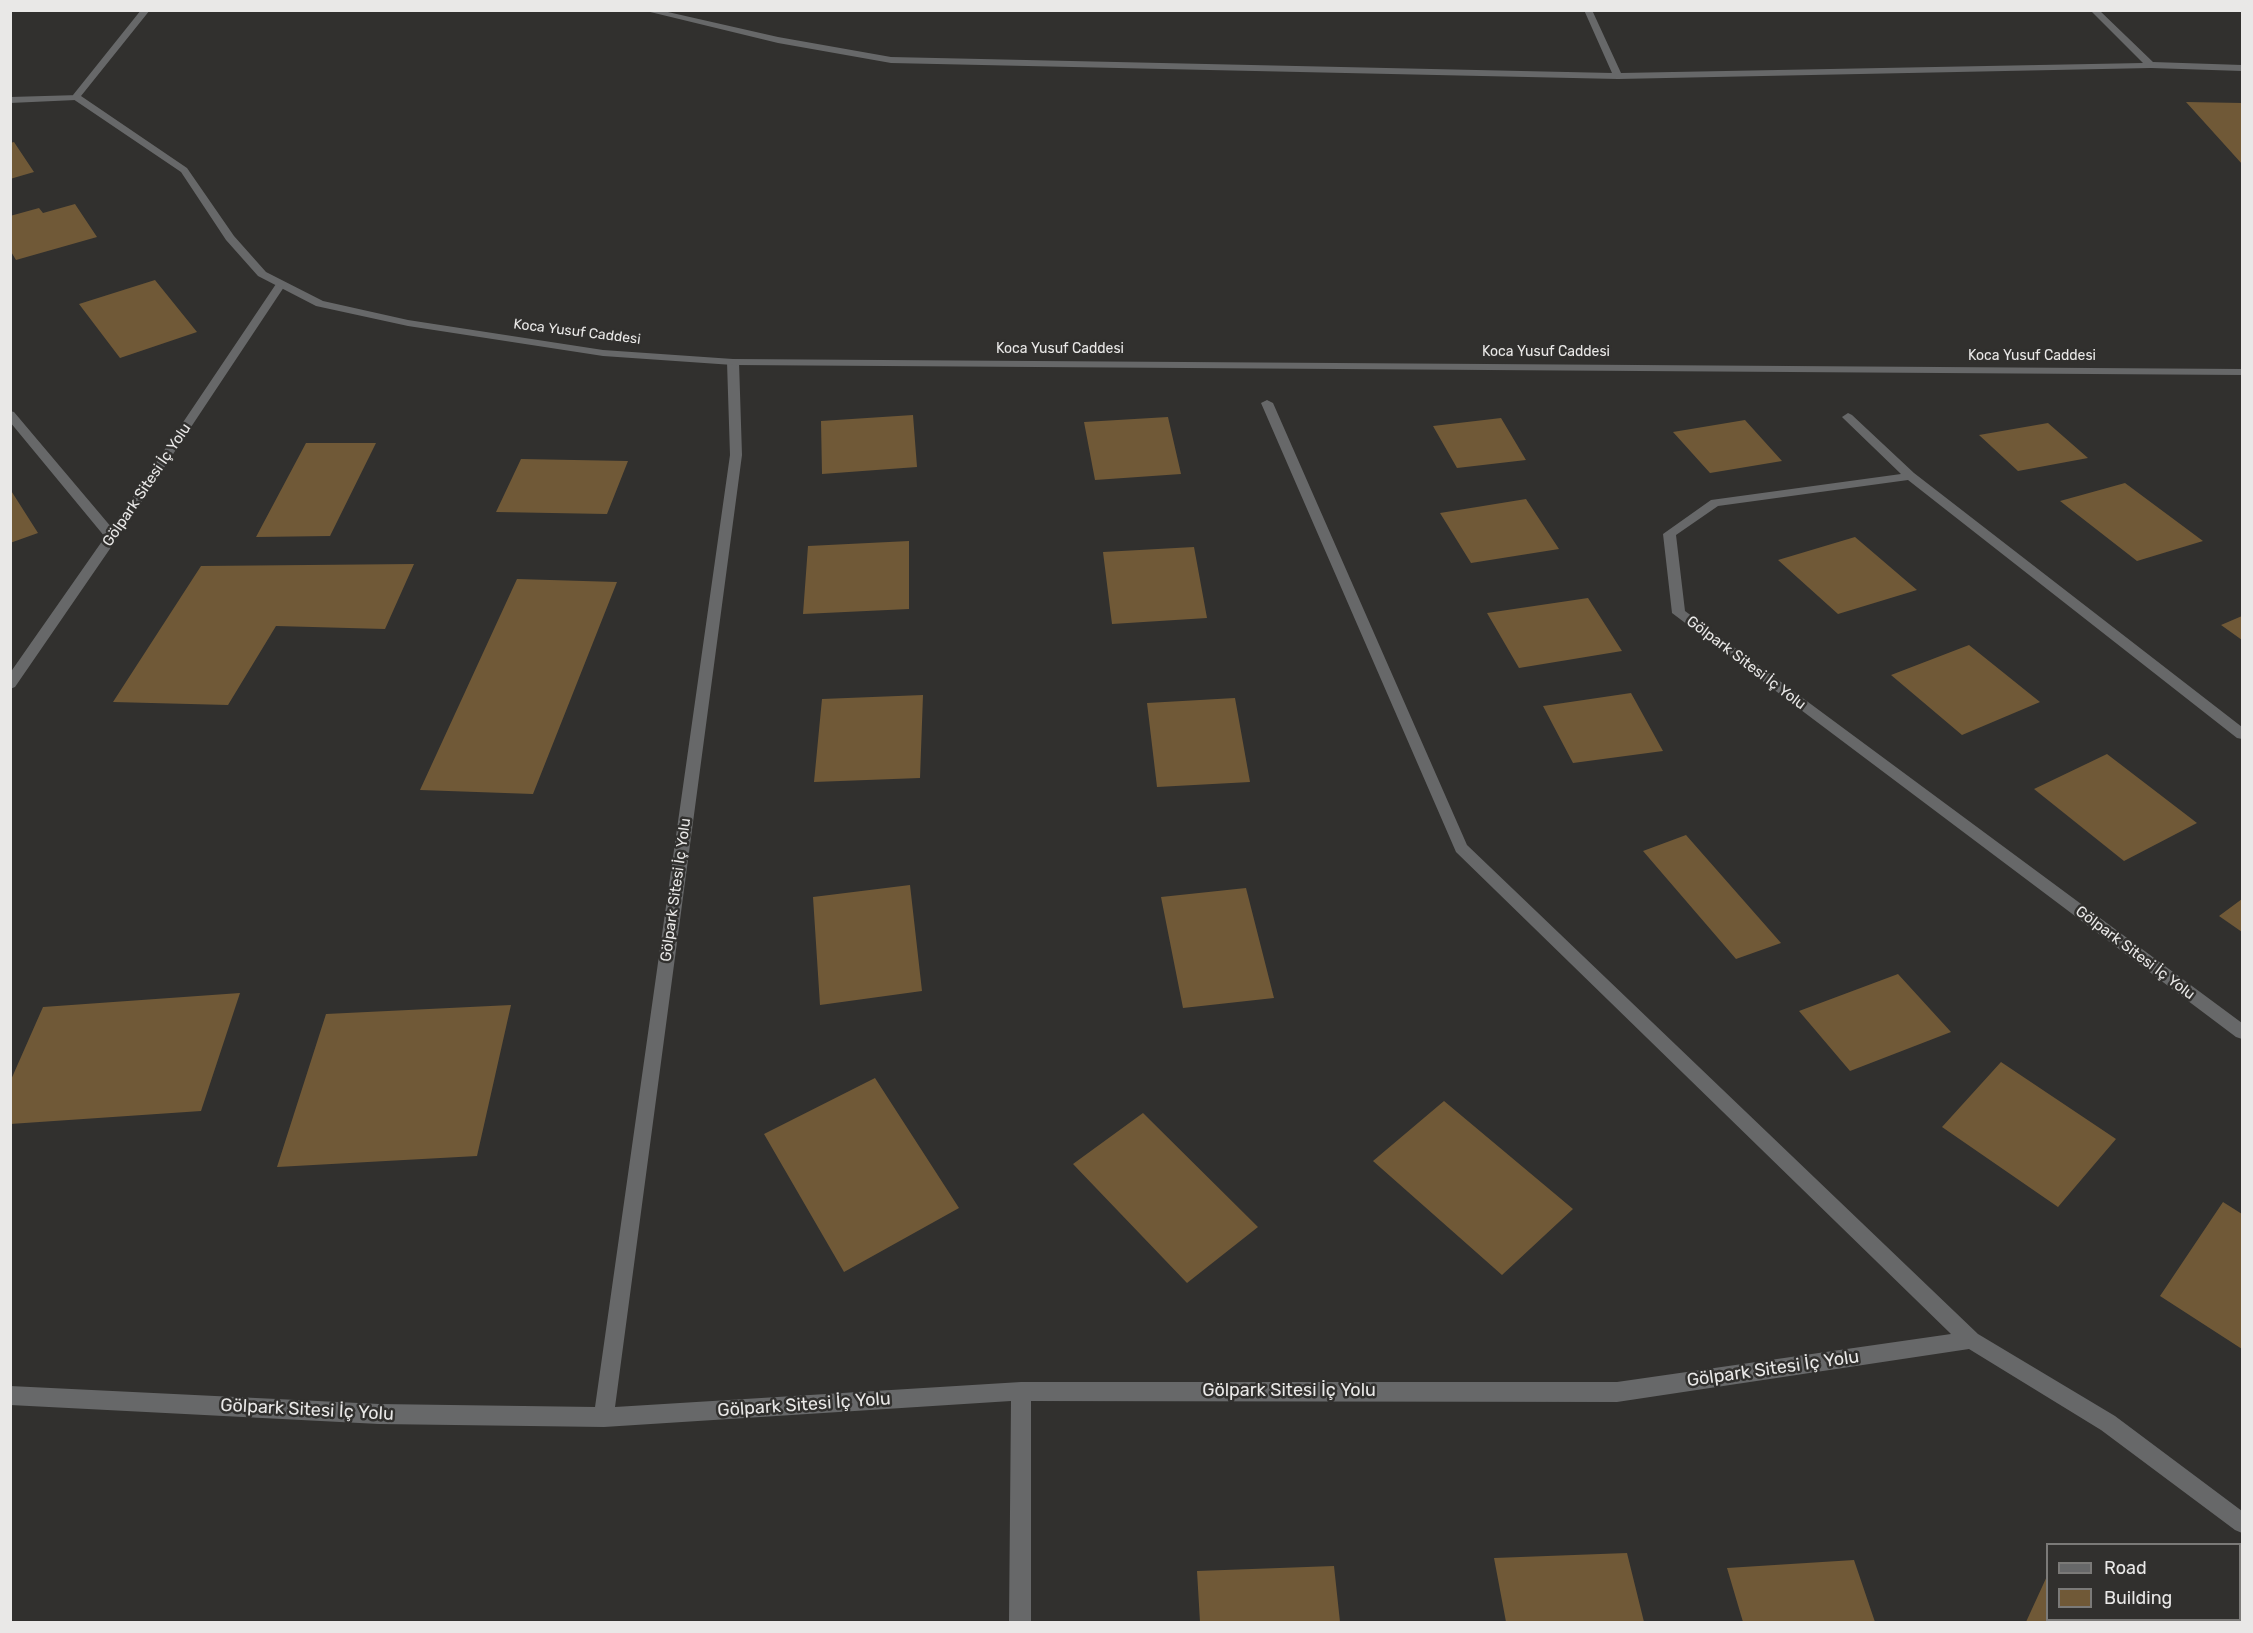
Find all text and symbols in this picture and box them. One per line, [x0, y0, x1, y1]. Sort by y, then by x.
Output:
street label: Koca Yusuf Caddesi [512, 316, 642, 348]
street label: Koca Yusuf Caddesi [996, 341, 1124, 357]
street label: Koca Yusuf Caddesi [1482, 344, 1610, 360]
street label: Koca Yusuf Caddesi [1968, 348, 2096, 364]
street label: Gölpark Sitesi İç Yolu [99, 420, 195, 550]
street label: Gölpark Sitesi İç Yolu [1683, 612, 1809, 714]
street label: Gölpark Sitesi İç Yolu [657, 817, 695, 963]
street label: Gölpark Sitesi İç Yolu [2072, 902, 2198, 1004]
street label: Gölpark Sitesi İç Yolu [1685, 1346, 1861, 1392]
street label: Gölpark Sitesi İç Yolu [1202, 1380, 1376, 1402]
street label: Gölpark Sitesi İç Yolu [717, 1388, 891, 1422]
street label: Gölpark Sitesi İç Yolu [220, 1395, 394, 1425]
legend [2046, 1543, 2241, 1621]
text: Road [2104, 1557, 2147, 1579]
text: Building [2104, 1587, 2172, 1609]

